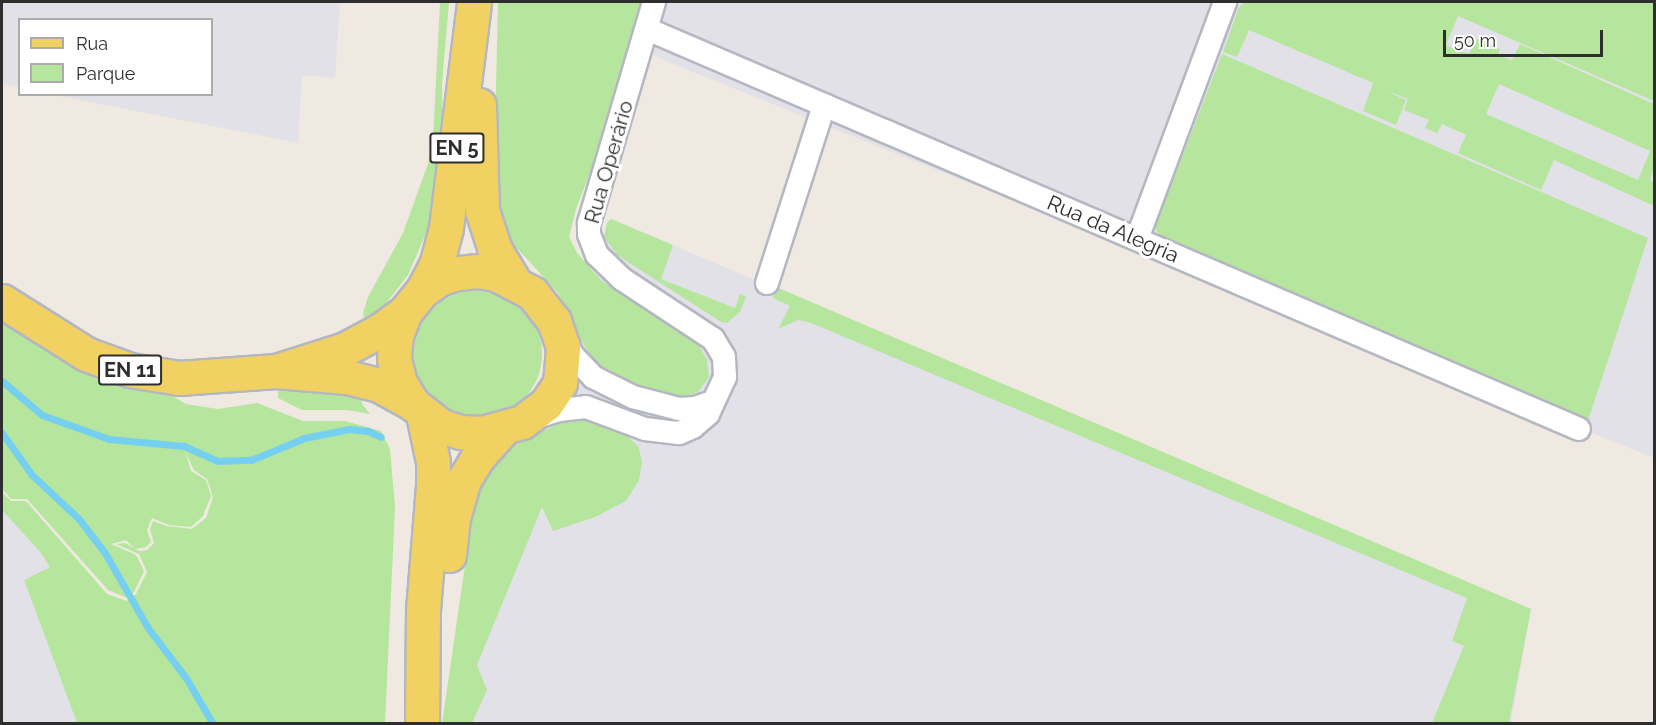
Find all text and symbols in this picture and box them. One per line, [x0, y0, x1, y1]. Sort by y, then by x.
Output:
legend [18, 18, 213, 96]
scale bar [1446, 18, 1606, 56]
text: 50 m [1454, 30, 1496, 51]
text: Rua [76, 33, 108, 54]
text: Parque [76, 63, 135, 84]
street label: Rua Operário [579, 97, 639, 227]
road number: EN 5 [428, 131, 486, 165]
street label: Rua da Alegria [1043, 190, 1183, 268]
road number: EN 11 [97, 353, 163, 387]

